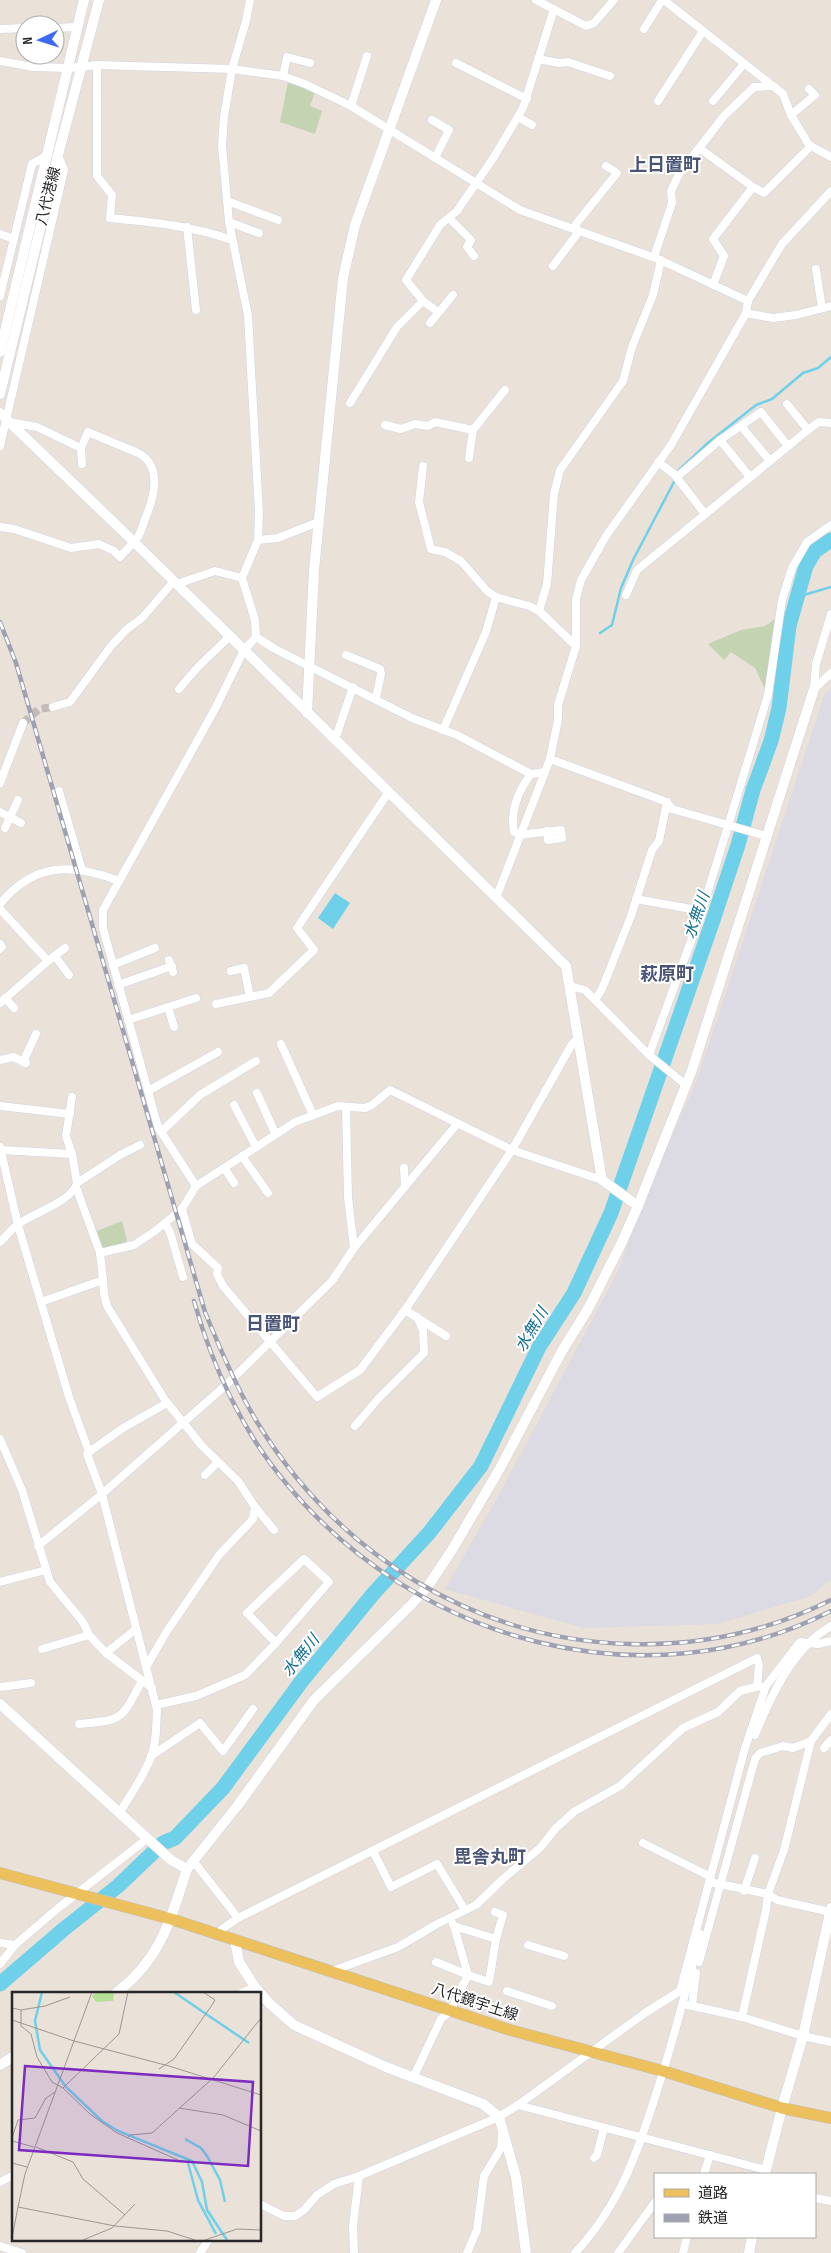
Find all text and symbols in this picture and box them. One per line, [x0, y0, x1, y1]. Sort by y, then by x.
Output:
north arrow [15, 15, 65, 65]
text: N [19, 37, 36, 45]
district label: 上日置町 [629, 155, 701, 176]
street label: 八代港線 [32, 165, 65, 228]
water label: 水無川 [681, 888, 715, 941]
district label: 萩原町 [640, 964, 694, 985]
water label: 水無川 [512, 1303, 554, 1355]
district label: 日置町 [246, 1314, 300, 1335]
water label: 水無川 [279, 1630, 325, 1681]
district label: 毘舎丸町 [454, 1847, 526, 1868]
street label: 八代鏡宇土線 [429, 1980, 521, 2025]
inset map [12, 1992, 261, 2240]
legend [654, 2173, 816, 2238]
text: 道路 [698, 2184, 728, 2203]
text: 鉄道 [698, 2209, 728, 2228]

